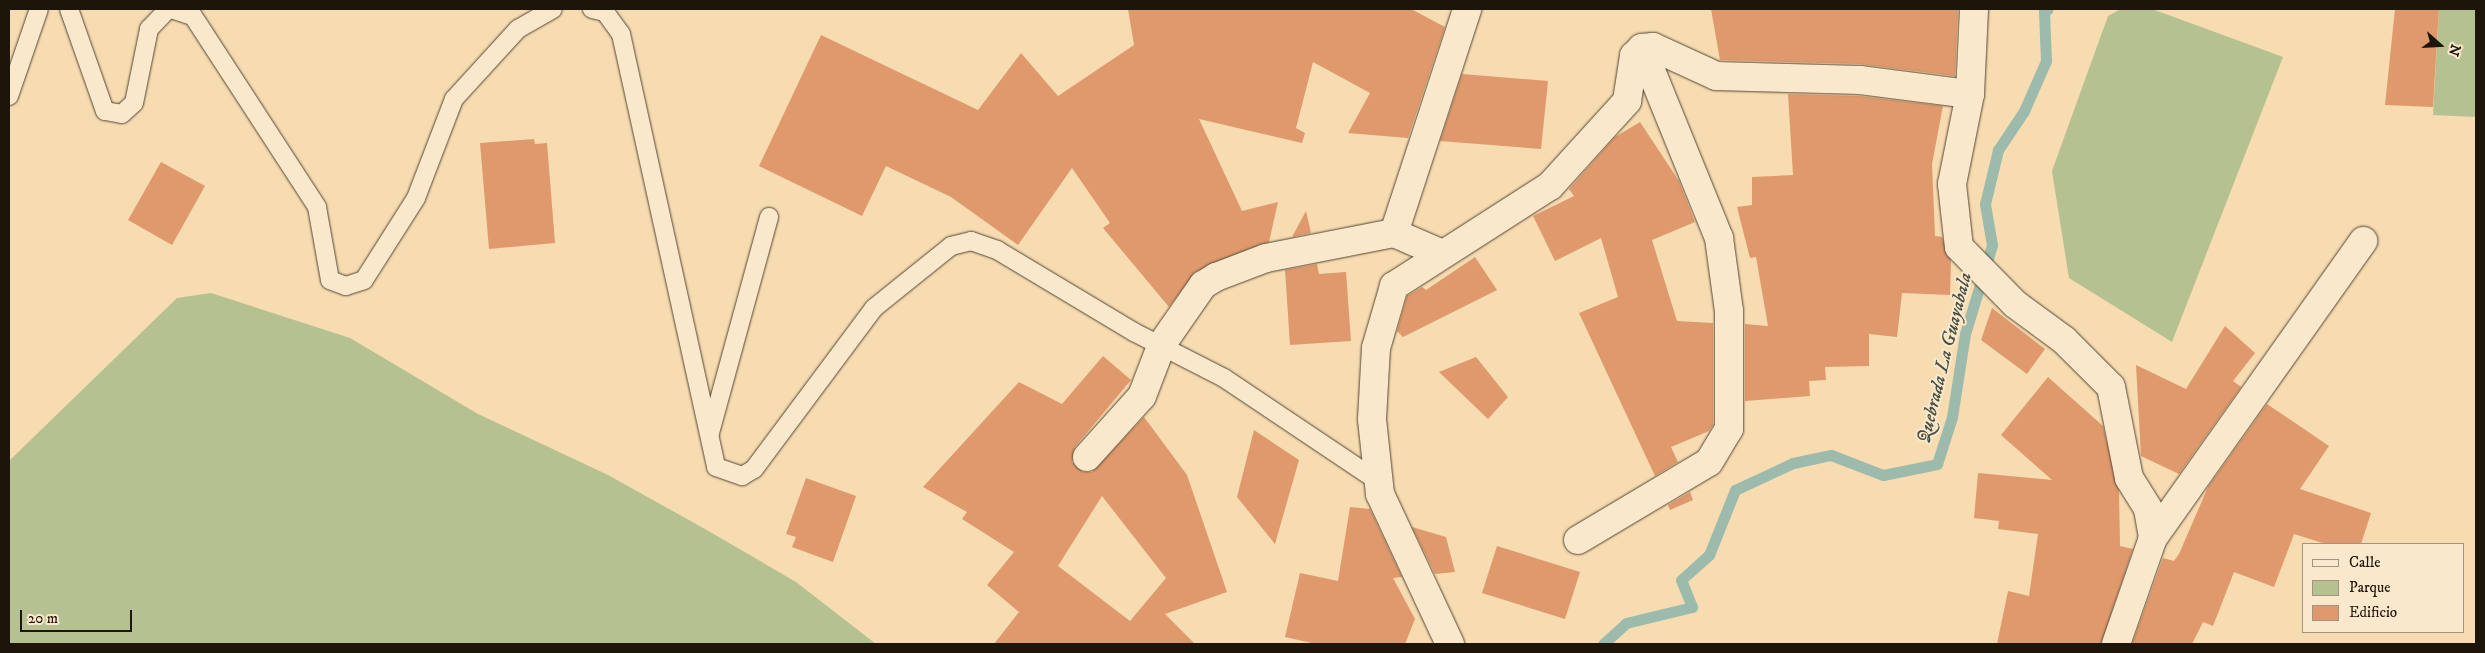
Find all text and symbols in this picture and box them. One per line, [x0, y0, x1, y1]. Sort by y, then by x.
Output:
north arrow [2415, 20, 2465, 70]
text: N [2444, 42, 2465, 58]
water label: Quebrada La Guayabala [1913, 270, 1977, 446]
legend [2302, 543, 2465, 633]
text: Calle [2349, 553, 2381, 572]
text: Parque [2349, 578, 2390, 597]
scale bar [22, 600, 135, 632]
text: Edificio [2349, 603, 2397, 622]
text: 20 m [28, 609, 58, 628]

